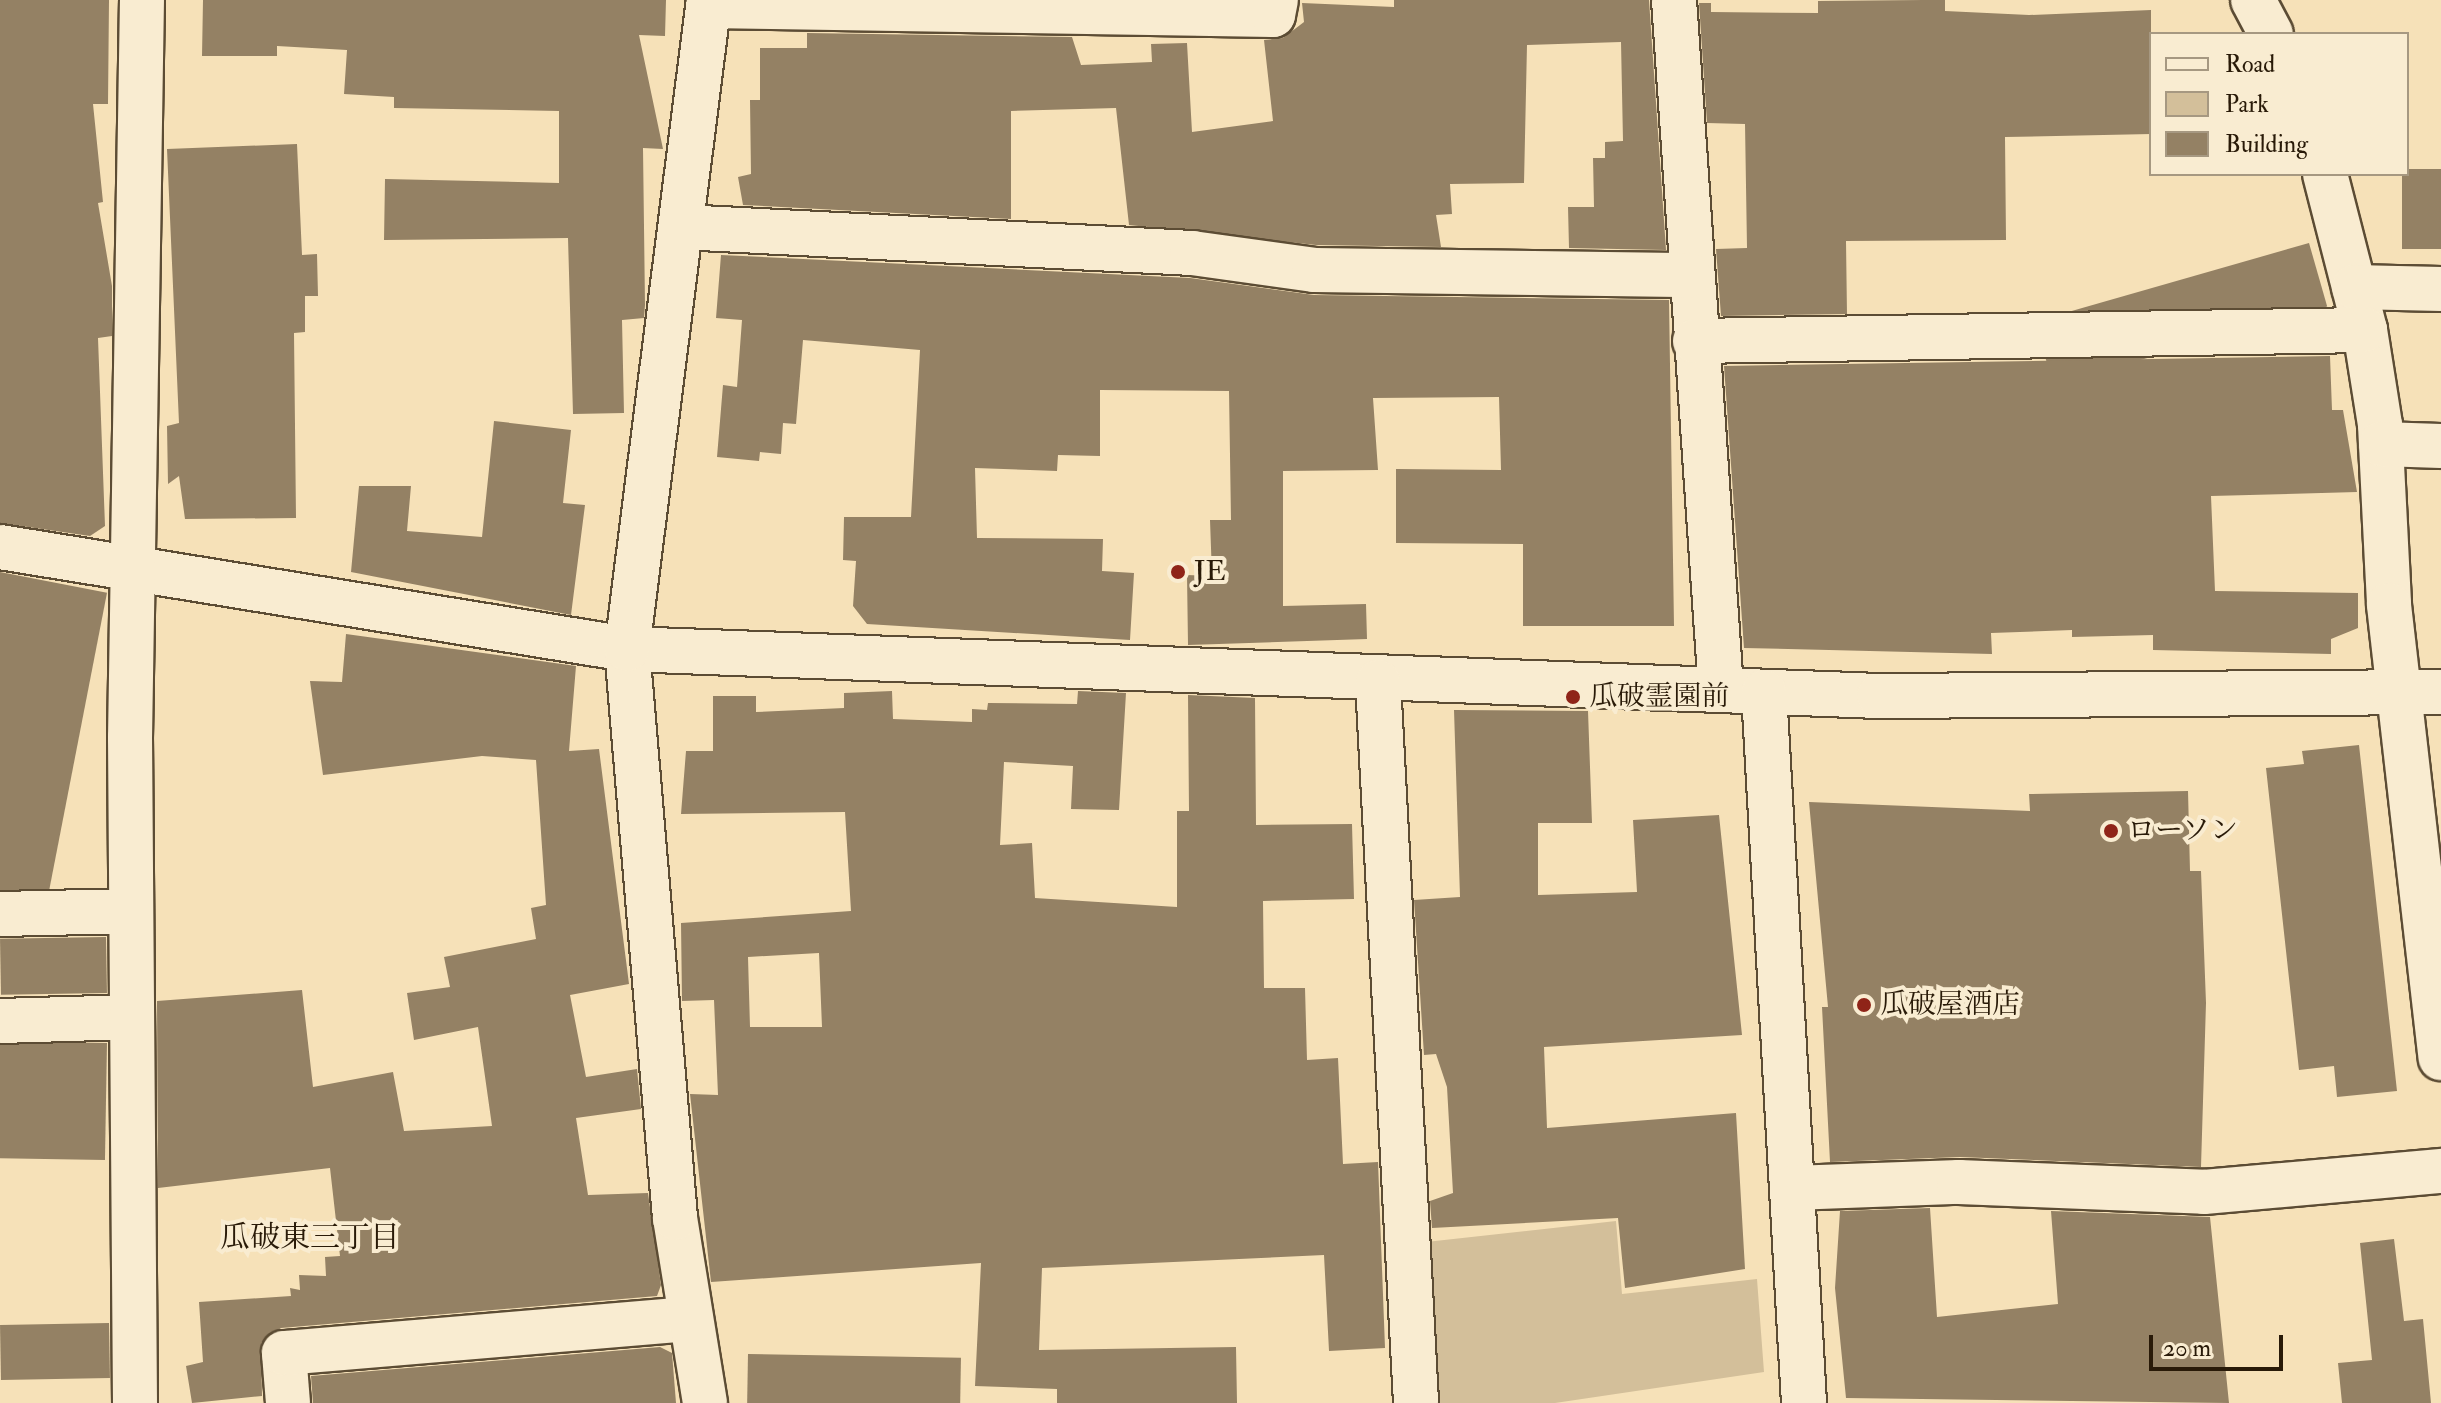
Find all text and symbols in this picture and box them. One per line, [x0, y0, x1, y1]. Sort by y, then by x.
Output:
legend [2149, 32, 2409, 176]
text: Road [2225, 49, 2275, 80]
text: Park [2225, 89, 2269, 120]
text: Building [2225, 129, 2308, 160]
place label: JE [1194, 555, 1226, 589]
marker: JE [1169, 563, 1187, 581]
place label: 瓜破霊園前 [1589, 680, 1729, 714]
marker: 瓜破霊園前 [1564, 688, 1582, 706]
place label: ローソン [2127, 814, 2239, 848]
marker: ローソン [2102, 822, 2120, 840]
place label: 瓜破屋酒店 [1880, 988, 2020, 1022]
marker: 瓜破屋酒店 [1855, 996, 1873, 1014]
district label: 瓜破東三丁目 [220, 1220, 400, 1256]
scale bar [2153, 1319, 2287, 1369]
text: 20 m [2163, 1333, 2211, 1364]

